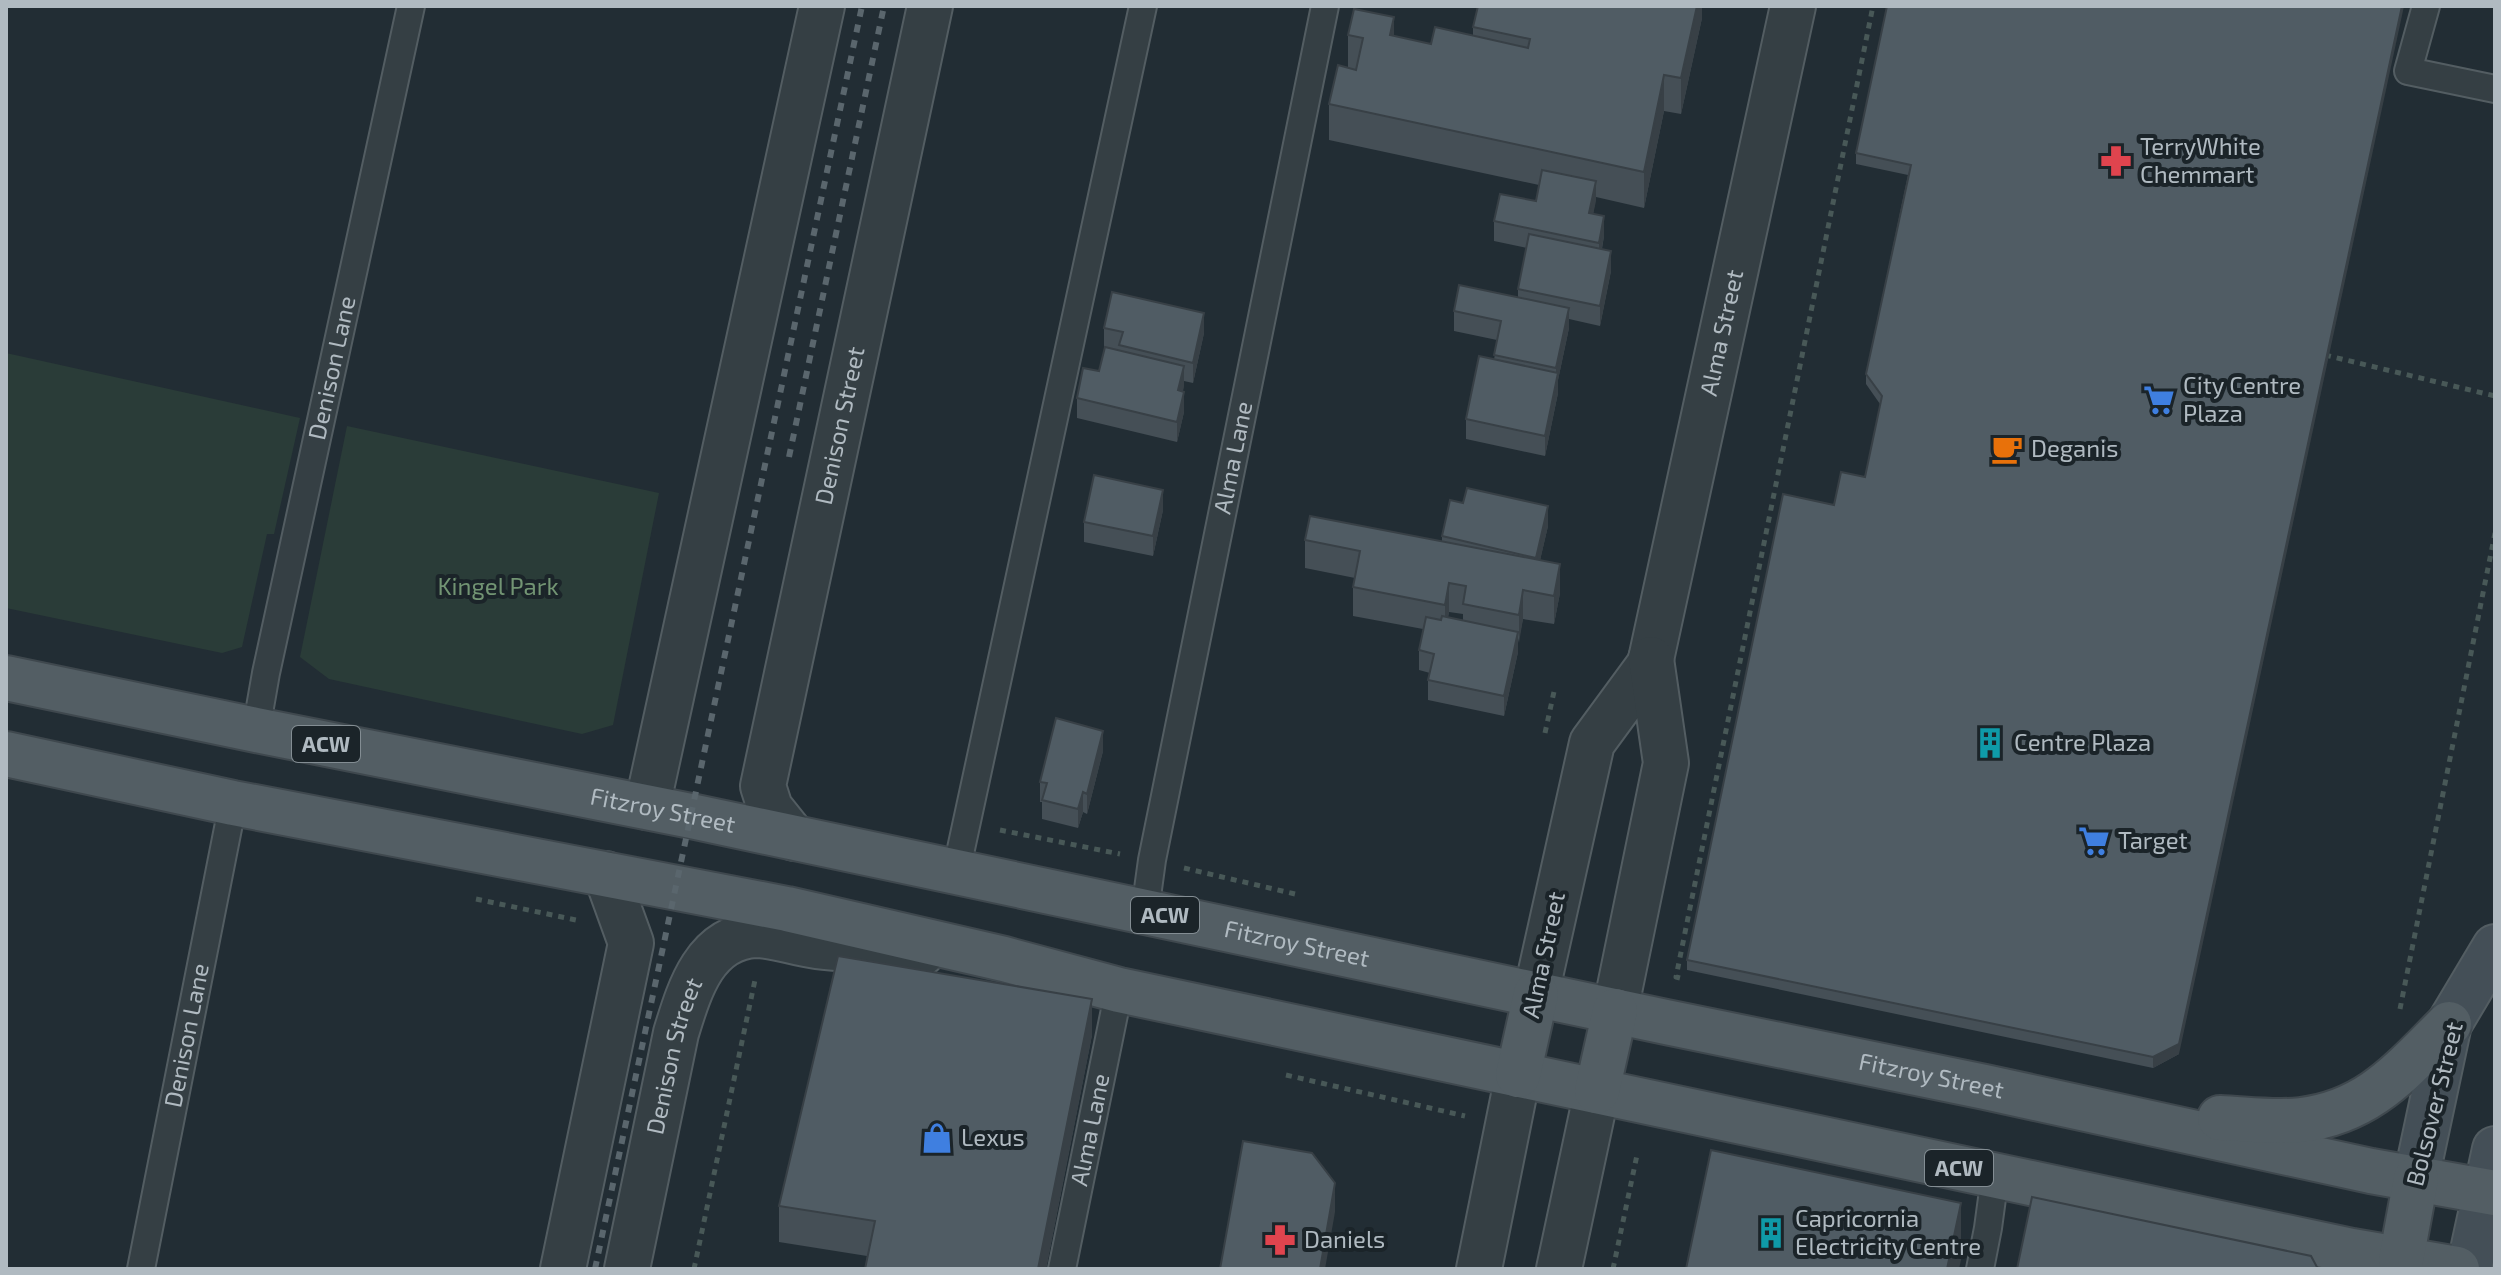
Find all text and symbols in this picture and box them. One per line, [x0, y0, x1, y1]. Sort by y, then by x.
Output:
place label: TerryWhite Chemmart [2140, 131, 2261, 188]
pharmacy icon: TerryWhite Chemmart [2099, 144, 2133, 178]
street label: Alma Street [1693, 267, 1748, 398]
street label: Denison Lane [301, 293, 361, 442]
street label: Denison Street [808, 344, 870, 507]
place label: City Centre Plaza [2183, 370, 2301, 427]
supermarket icon: City Centre Plaza [2142, 383, 2176, 417]
street label: Alma Lane [1207, 399, 1258, 516]
cafe icon: Deganis [1990, 432, 2024, 466]
place label: Deganis [2031, 433, 2118, 462]
park label: Kingel Park [437, 571, 559, 600]
road number: ACW [292, 726, 360, 762]
building icon: Centre Plaza [1973, 726, 2007, 760]
place label: Centre Plaza [2014, 727, 2151, 756]
street label: Fitzroy Street [588, 780, 738, 838]
supermarket icon: Target [2077, 824, 2111, 858]
place label: Target [2118, 825, 2188, 854]
street label: Alma Street [1515, 889, 1570, 1020]
road number: ACW [1131, 897, 1199, 933]
street label: Fitzroy Street [1222, 913, 1372, 972]
street label: Denison Lane [157, 961, 214, 1110]
street label: Denison Street [639, 972, 707, 1137]
street label: Bolsover Street [2399, 1019, 2468, 1189]
street label: Fitzroy Street [1856, 1046, 2007, 1104]
street label: Alma Lane [1063, 1071, 1115, 1188]
shop icon: Lexus [920, 1121, 954, 1155]
place label: Lexus [961, 1122, 1025, 1151]
road number: ACW [1925, 1150, 1993, 1186]
place label: Capricornia Electricity Centre [1795, 1203, 1981, 1260]
building icon: Capricornia Electricity Centre [1754, 1216, 1788, 1250]
pharmacy icon: Daniels [1263, 1223, 1297, 1257]
place label: Daniels [1304, 1224, 1385, 1253]

